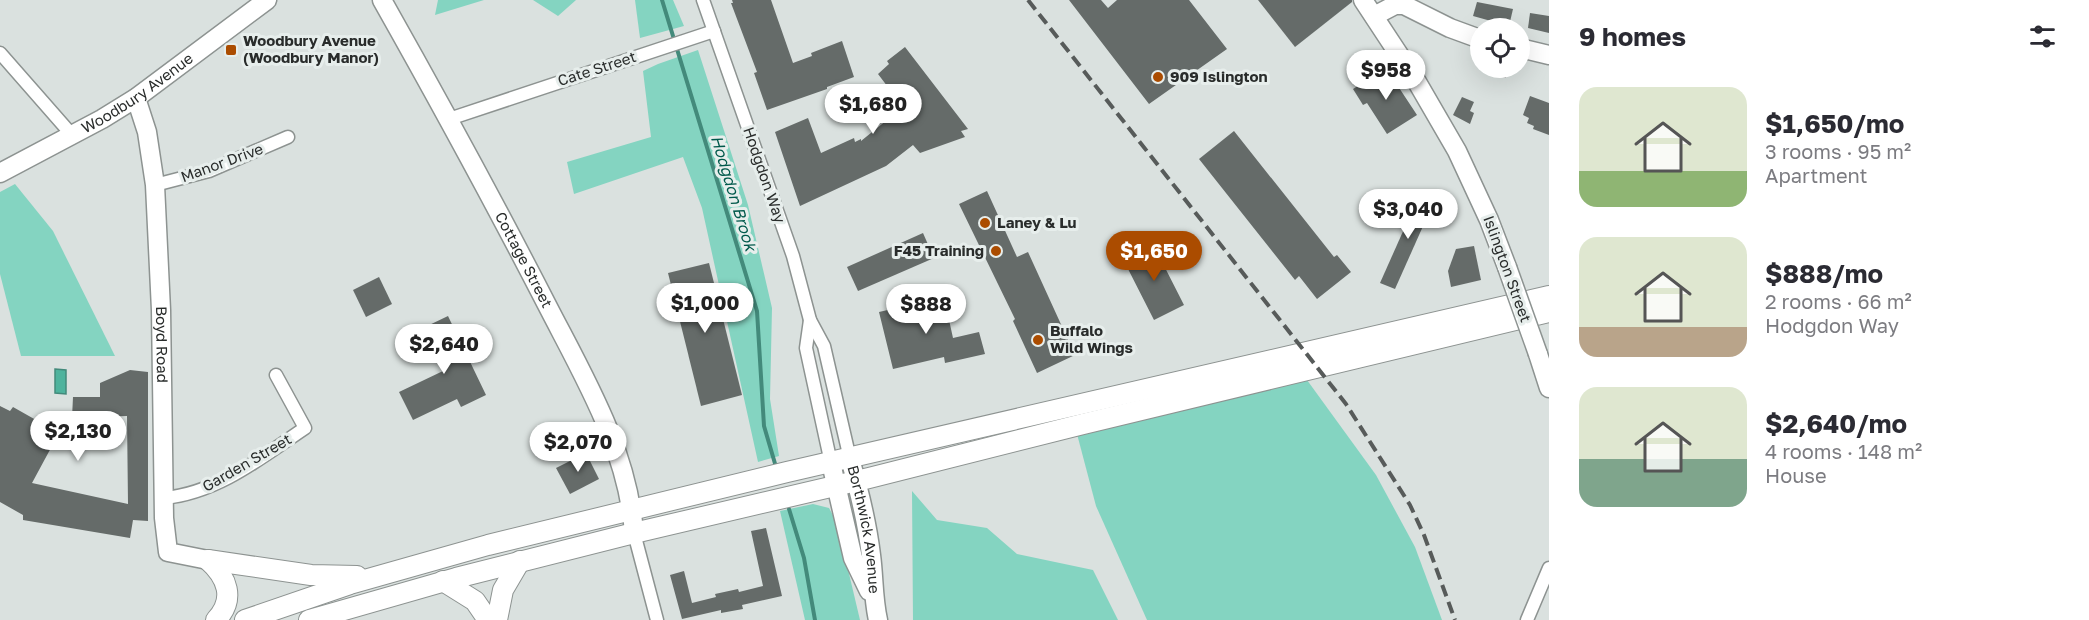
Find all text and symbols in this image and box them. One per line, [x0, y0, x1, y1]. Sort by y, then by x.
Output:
map controls [1470, 18, 1530, 78]
button: locate [1470, 18, 1530, 78]
icon: filters [2026, 20, 2059, 53]
text: 9 homes [1579, 21, 1686, 52]
place label: Woodbury Avenue (Woodbury Manor) [243, 31, 379, 66]
marker: Woodbury Avenue (Woodbury Manor) [224, 43, 238, 57]
street label: Cate Street [555, 47, 638, 89]
street label: Woodbury Avenue [78, 48, 196, 136]
pin: $958 [1350, 50, 1422, 101]
text: $958 [1360, 57, 1412, 81]
place label: 909 Islington [1170, 67, 1268, 85]
marker: 909 Islington [1151, 70, 1165, 84]
pin: $1,680 [824, 84, 922, 135]
text: $1,680 [839, 91, 907, 115]
text: $1,650/mo [1765, 108, 1904, 139]
icon: home [1627, 111, 1699, 183]
street label: Hodgdon Way [740, 124, 790, 226]
water label: Hodgdon Brook [707, 133, 762, 255]
street label: Manor Drive [178, 139, 266, 185]
text: 3 rooms · 95 m² [1765, 139, 1911, 163]
text: Apartment [1765, 163, 1868, 187]
pin: $3,040 [1359, 189, 1457, 240]
text: $3,040 [1373, 196, 1443, 220]
street label: Cottage Street [492, 208, 557, 311]
place label: Laney & Lu [997, 213, 1077, 231]
street label: Islington Street [1480, 213, 1536, 325]
marker: Laney & Lu [978, 216, 992, 230]
pin: $1,650 [1105, 231, 1203, 282]
text: $1,650 [1120, 238, 1188, 262]
place label: F45 Training [894, 241, 984, 259]
marker: F45 Training [989, 244, 1003, 258]
text: $888/mo [1765, 258, 1883, 289]
icon: home [1627, 261, 1699, 333]
pin: $1,000 [656, 283, 754, 334]
pin: $888 [890, 284, 962, 335]
text: 2 rooms · 66 m² [1765, 289, 1912, 313]
text: $1,000 [670, 290, 740, 314]
text: $888 [900, 291, 952, 315]
street label: Boyd Road [153, 306, 172, 383]
text: Hodgdon Way [1765, 313, 1899, 337]
place label: Buffalo Wild Wings [1050, 321, 1133, 356]
pin: $2,640 [395, 324, 493, 375]
text: $2,640 [409, 331, 479, 355]
marker: Buffalo Wild Wings [1031, 333, 1045, 347]
text: $2,640/mo [1765, 408, 1907, 439]
pin: $2,130 [29, 411, 127, 462]
icon: home [1627, 411, 1699, 483]
text: $2,130 [44, 418, 112, 442]
pin: $2,070 [529, 422, 627, 473]
street label: Garden Street [199, 429, 294, 495]
text: $2,070 [544, 429, 612, 453]
text: 4 rooms · 148 m² [1765, 439, 1922, 463]
street label: Borthwick Avenue [844, 463, 884, 594]
text: House [1765, 463, 1827, 487]

